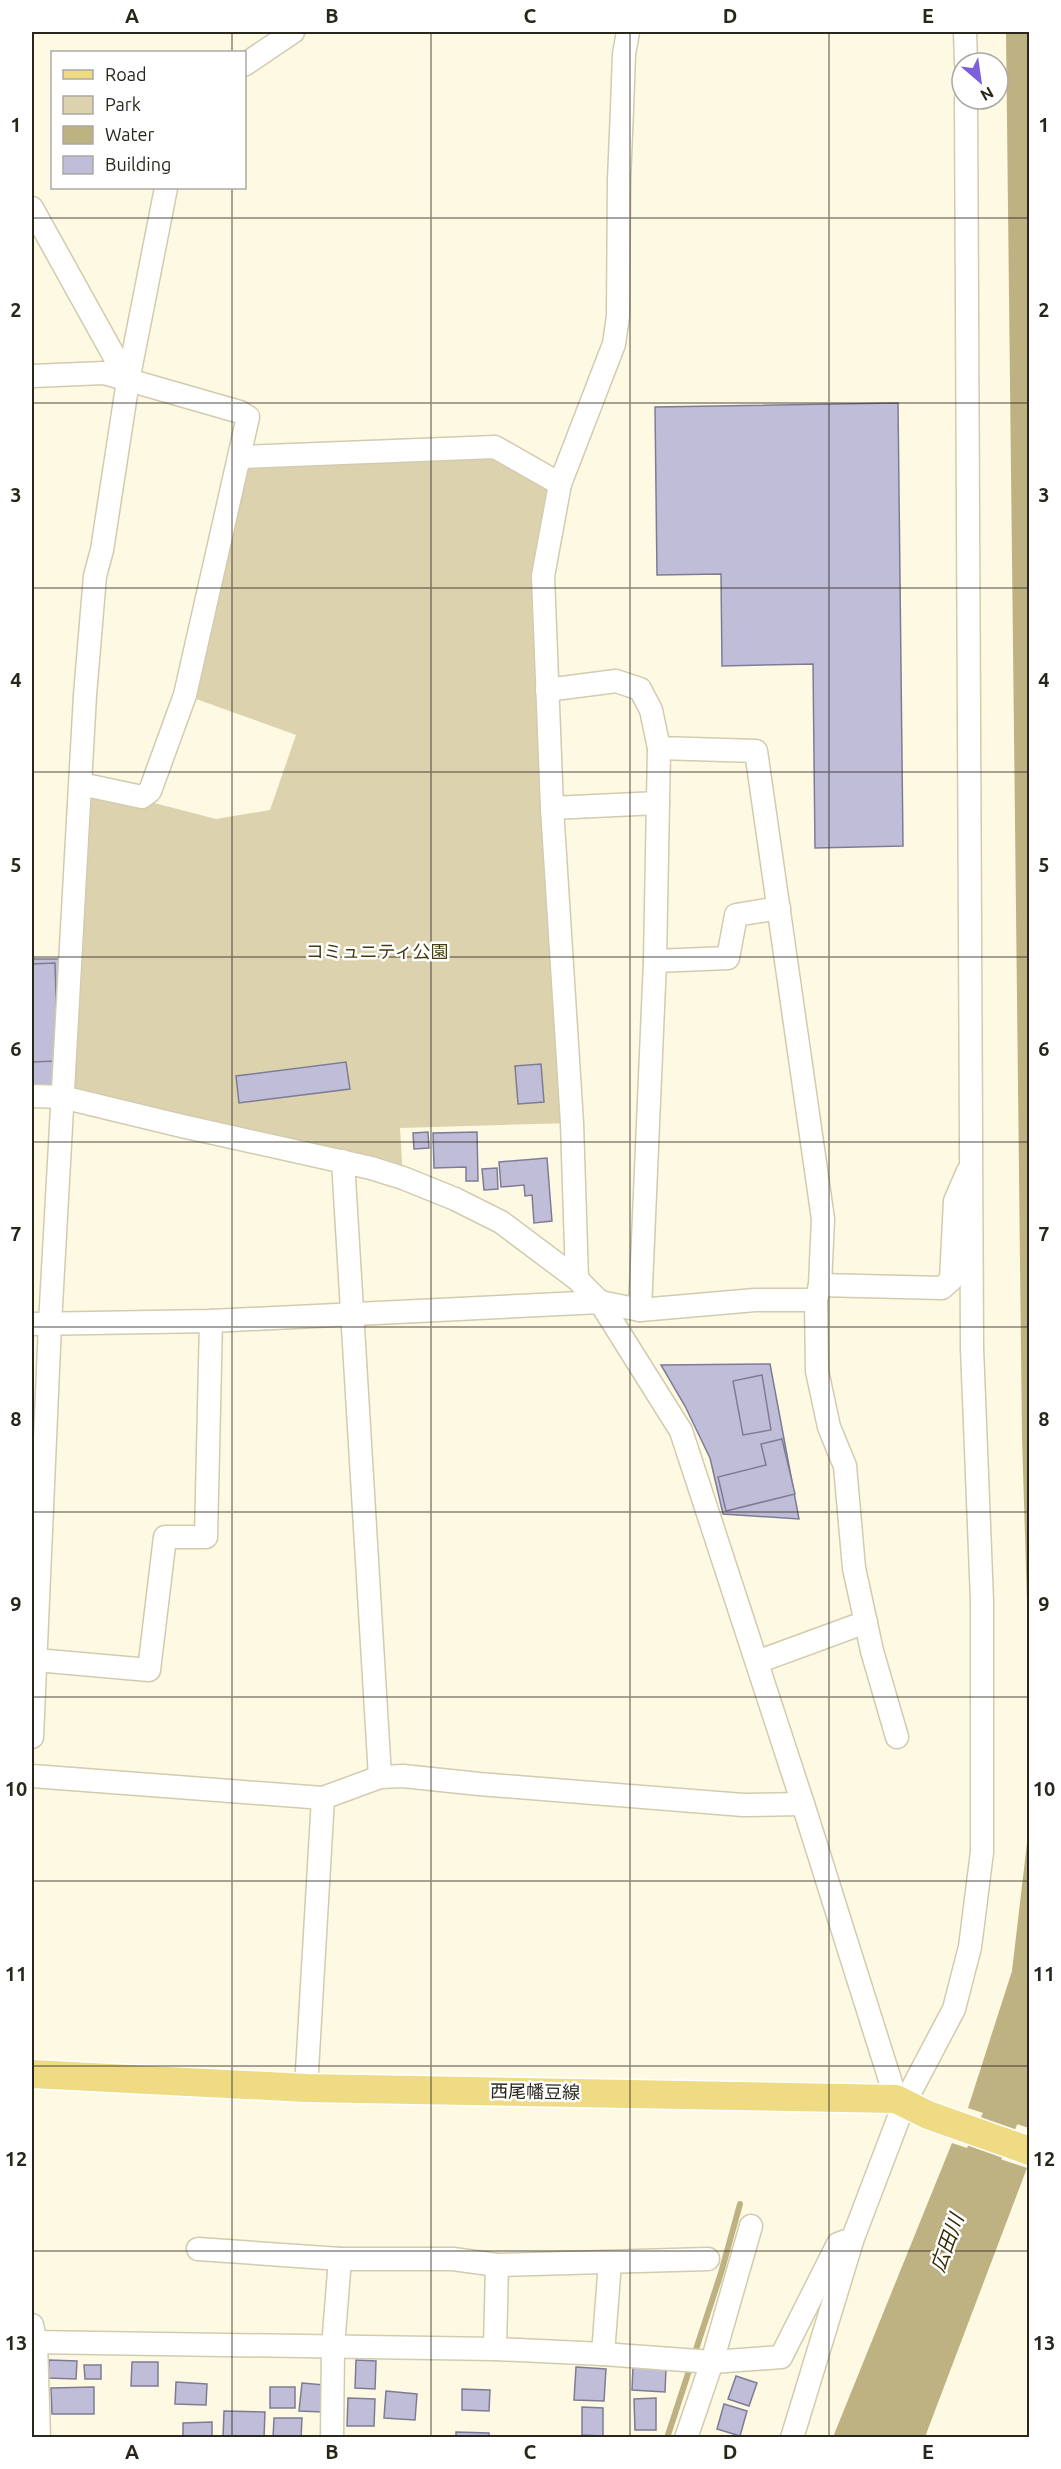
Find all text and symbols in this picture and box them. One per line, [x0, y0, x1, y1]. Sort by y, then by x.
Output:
text: A [125, 4, 139, 27]
text: B [325, 4, 339, 27]
text: C [524, 4, 537, 27]
text: D [723, 4, 737, 27]
text: E [922, 4, 934, 27]
legend [51, 51, 246, 189]
north arrow [950, 51, 1010, 111]
text: Road [105, 64, 147, 84]
text: N [978, 83, 997, 105]
text: Park [105, 94, 141, 114]
text: 1 [10, 113, 22, 136]
text: 1 [1038, 113, 1050, 136]
text: Water [105, 124, 155, 144]
text: Building [105, 154, 171, 174]
text: 2 [10, 298, 22, 321]
text: 2 [1038, 298, 1050, 321]
text: 3 [10, 483, 22, 506]
text: 3 [1038, 483, 1050, 506]
text: 4 [10, 668, 22, 691]
text: 4 [1038, 668, 1050, 691]
text: 5 [10, 853, 22, 876]
text: 5 [1038, 853, 1050, 876]
park label: コミュニティ公園 [306, 941, 448, 961]
text: 6 [10, 1037, 22, 1060]
text: 6 [1038, 1037, 1050, 1060]
text: 7 [10, 1222, 22, 1245]
text: 7 [1038, 1222, 1050, 1245]
text: 8 [10, 1407, 22, 1430]
text: 8 [1038, 1407, 1050, 1430]
text: 9 [10, 1592, 22, 1615]
text: 9 [1038, 1592, 1050, 1615]
text: 10 [5, 1777, 27, 1800]
text: 10 [1033, 1777, 1055, 1800]
text: 11 [5, 1962, 27, 1985]
text: 11 [1033, 1962, 1055, 1985]
street label: 西尾幡豆線 [490, 2080, 580, 2102]
text: 12 [5, 2147, 27, 2170]
text: 12 [1033, 2147, 1055, 2170]
water label: 広田川 [925, 2209, 968, 2275]
text: 13 [5, 2331, 27, 2354]
text: 13 [1033, 2331, 1055, 2354]
text: A [125, 2440, 139, 2463]
text: B [325, 2440, 339, 2463]
text: C [524, 2440, 537, 2463]
text: D [723, 2440, 737, 2463]
text: E [922, 2440, 934, 2463]

